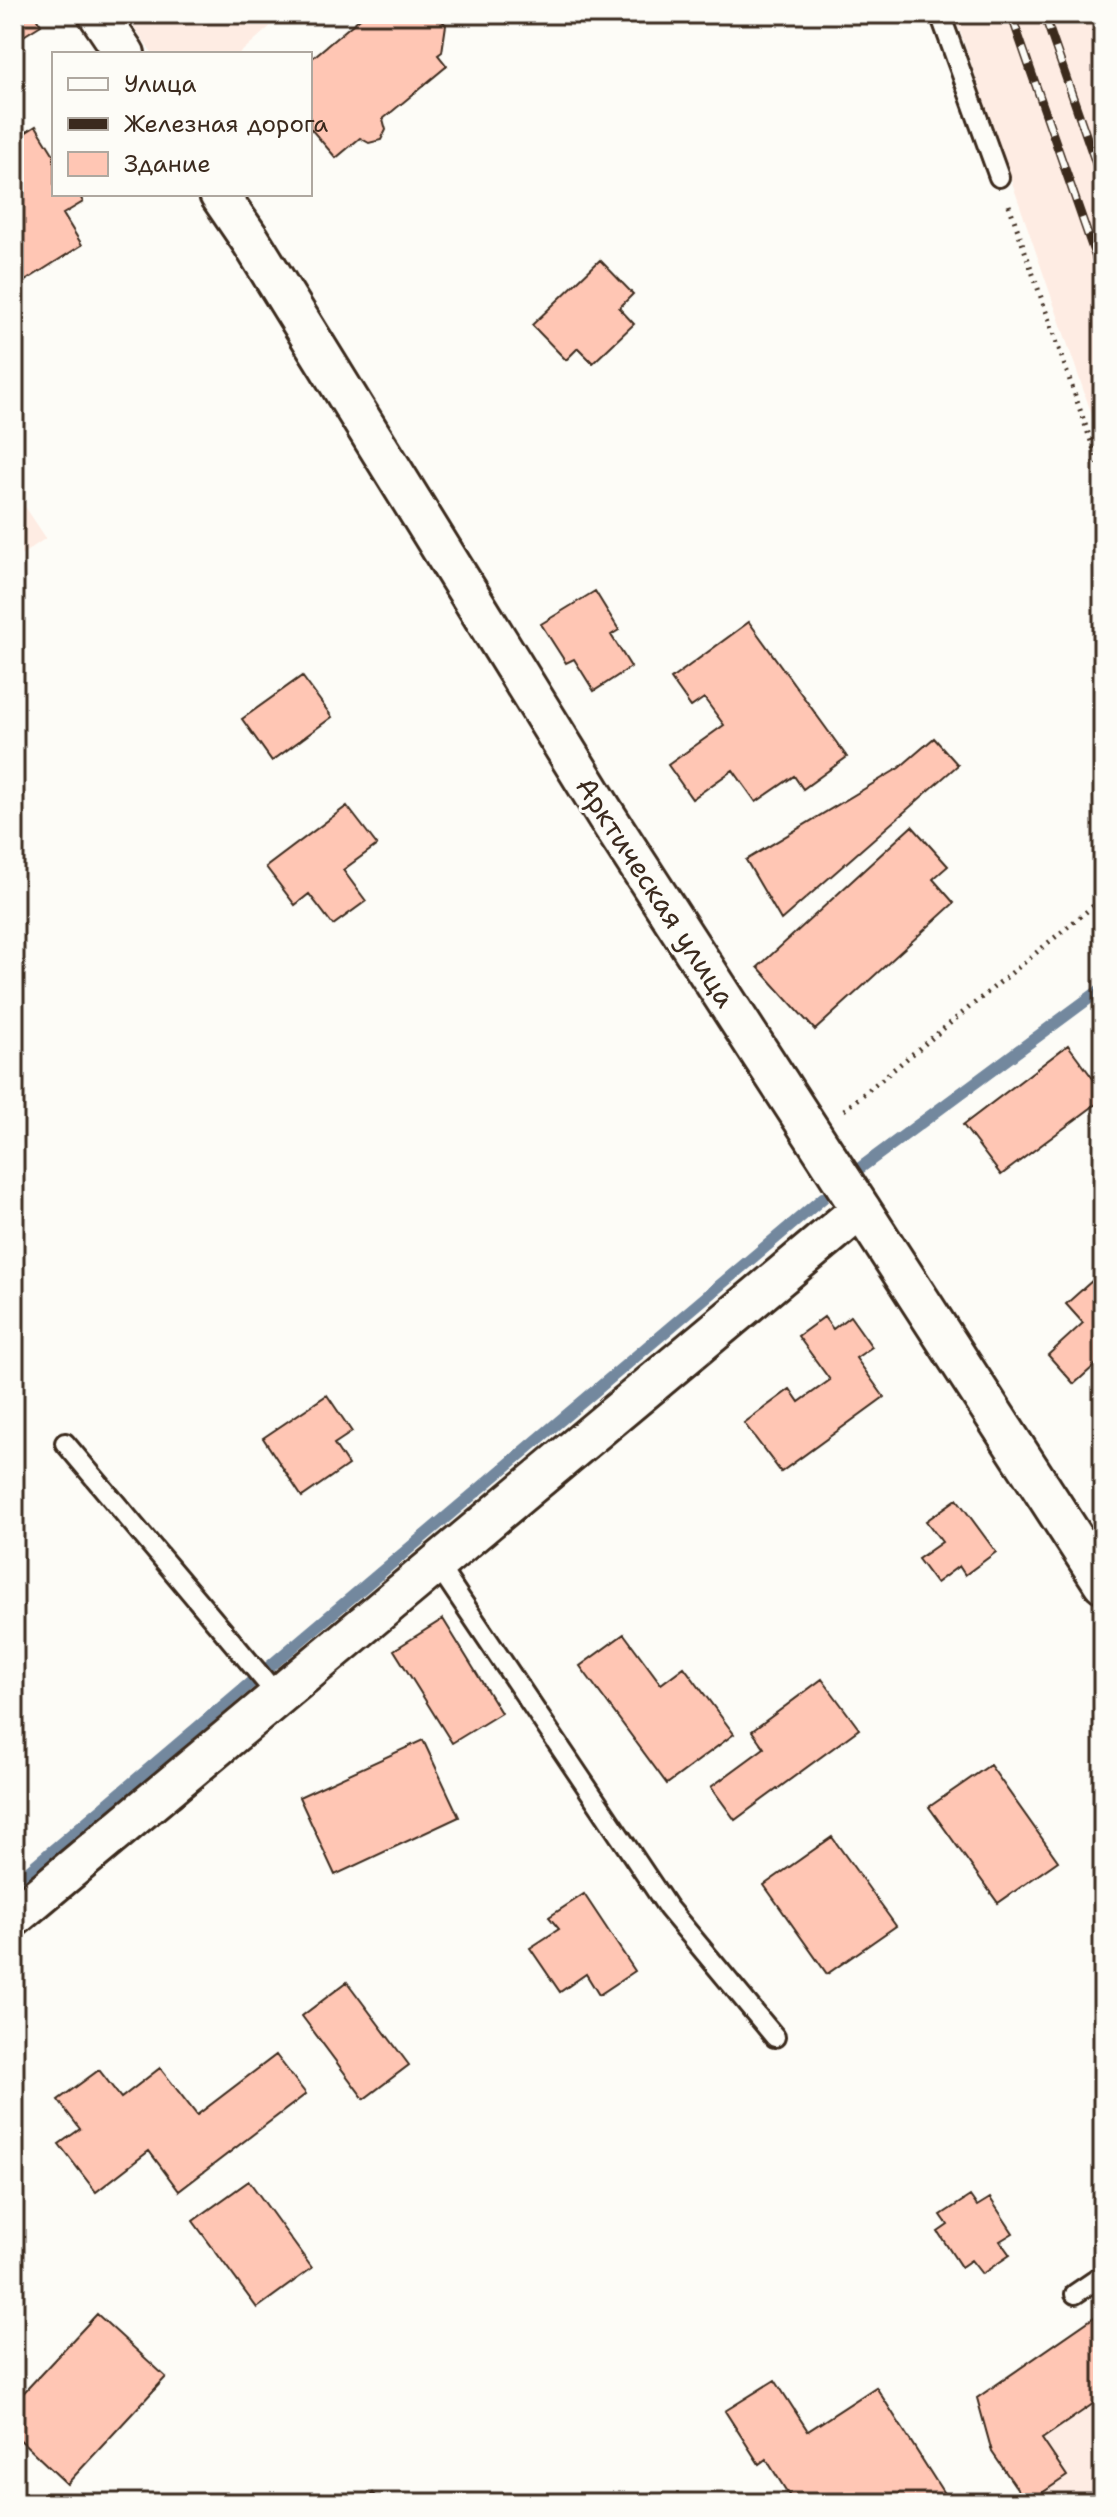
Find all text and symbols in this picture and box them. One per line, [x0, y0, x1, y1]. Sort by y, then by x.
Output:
legend [52, 52, 312, 196]
text: Улица [124, 68, 197, 100]
text: Железная дорога [124, 108, 328, 140]
text: Здание [124, 148, 211, 180]
street label: Арктическая улица [567, 769, 745, 1015]

